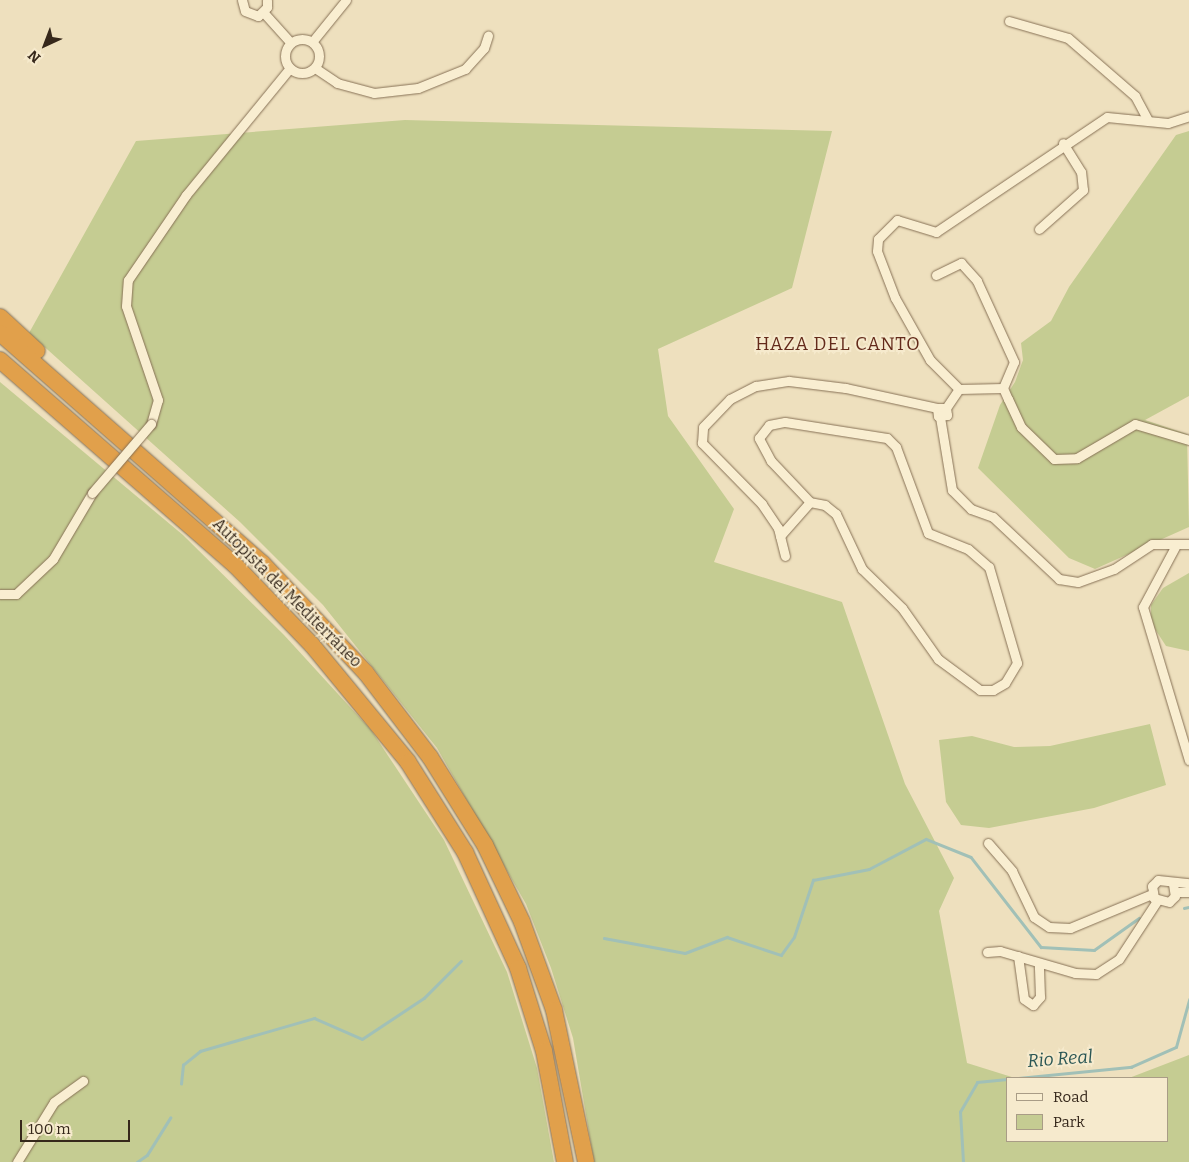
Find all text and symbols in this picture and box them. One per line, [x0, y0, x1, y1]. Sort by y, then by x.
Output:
north arrow [20, 20, 70, 70]
text: N [25, 46, 44, 66]
district label: HAZA DEL CANTO [754, 333, 922, 355]
street label: Autopista del Mediterráneo [209, 515, 365, 671]
water label: Rio Real [1027, 1046, 1093, 1072]
legend [1006, 1077, 1169, 1142]
text: Road [1053, 1088, 1088, 1106]
scale bar [22, 1110, 132, 1142]
text: Park [1053, 1113, 1085, 1131]
text: 100 m [28, 1120, 71, 1138]

